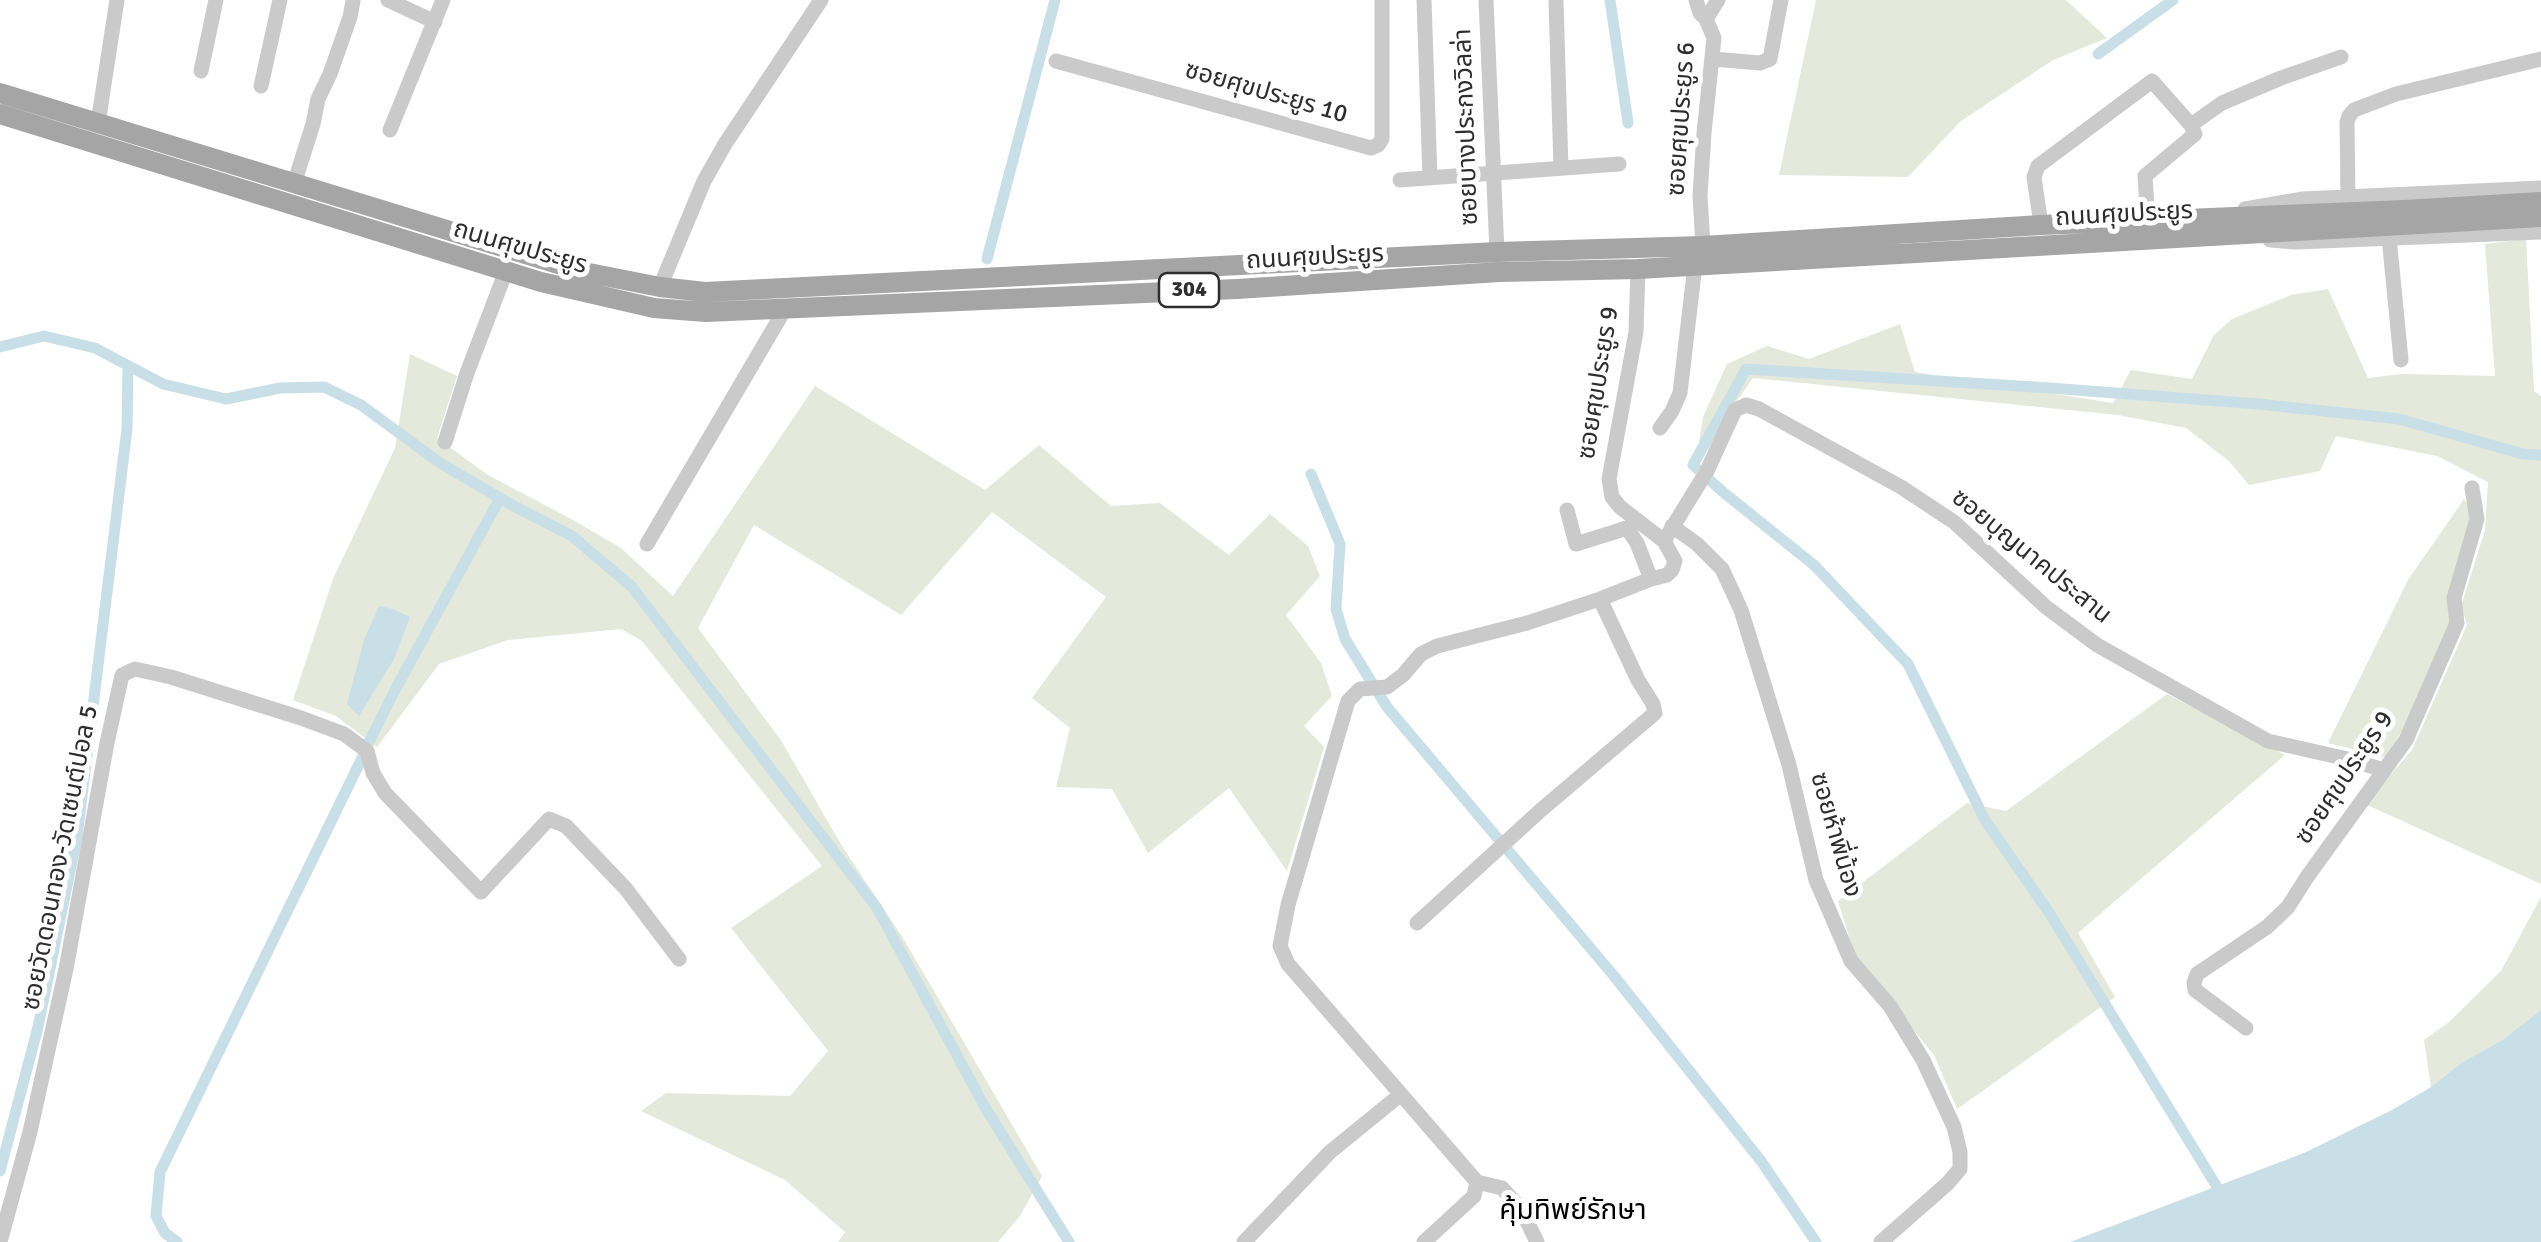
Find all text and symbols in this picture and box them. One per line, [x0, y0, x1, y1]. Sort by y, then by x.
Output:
street label: ซอยบางประกงวิลล่า [1449, 28, 1485, 226]
street label: ซอยศุขประยูร 6 [1662, 41, 1702, 197]
street label: ซอยศุขประยูร 10 [1181, 55, 1351, 131]
street label: ถนนศุขประยูร [2054, 196, 2194, 234]
street label: ถนนศุขประยูร [450, 215, 590, 281]
street label: ถนนศุขประยูร [1245, 239, 1385, 277]
road number: 304 [1159, 273, 1219, 307]
street label: ซอยศุขประยูร 9 [1572, 304, 1626, 462]
street label: ซอยบุญนาคประสาน [1945, 483, 2117, 631]
street label: ซอยวัดดอนทอง-วัดเซนต์ปอล 5 [17, 703, 105, 1013]
street label: ซอยศุขประยูร 9 [2289, 706, 2401, 850]
street label: ซอยห้าพี่น้อง [1803, 769, 1867, 901]
district label: คุ้มทิพย์รักษา [1499, 1195, 1647, 1229]

